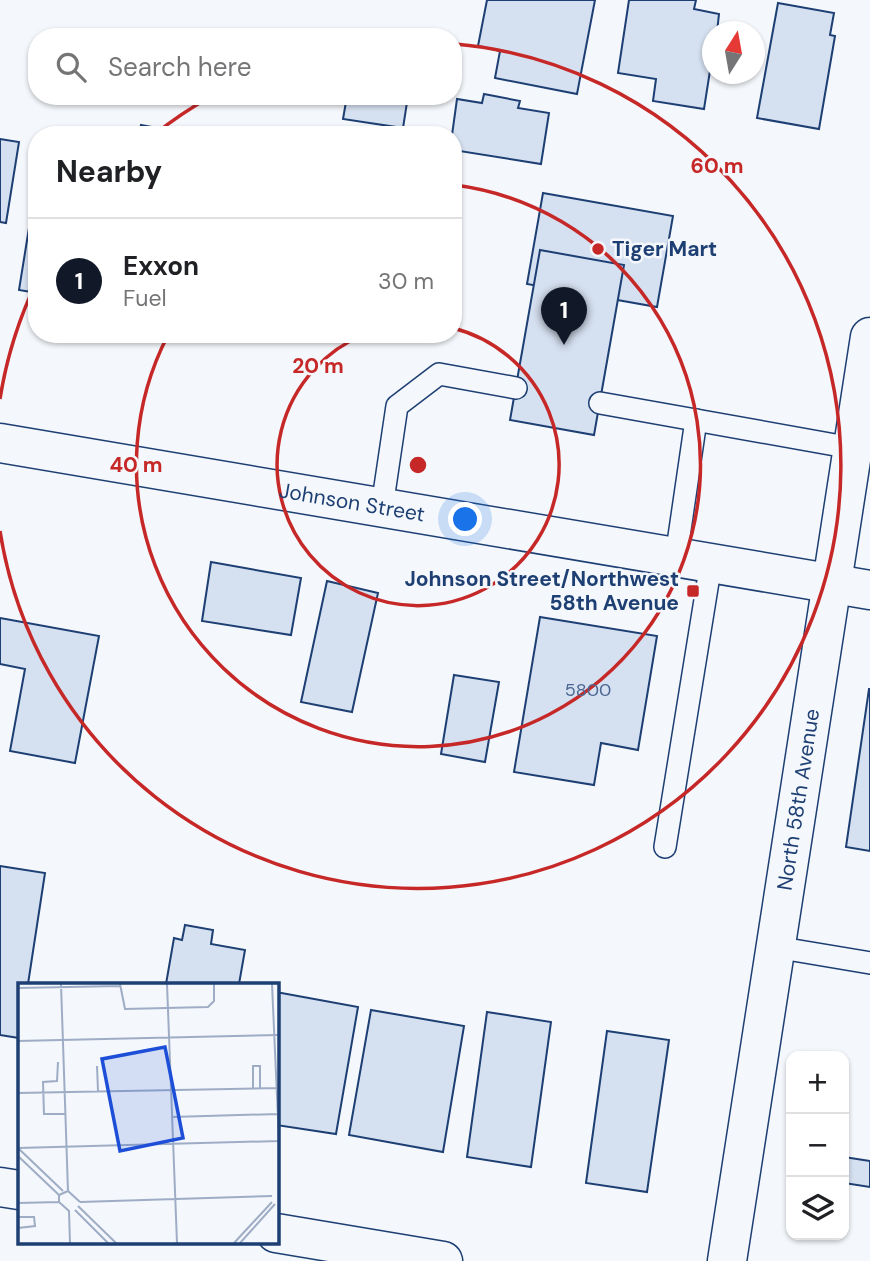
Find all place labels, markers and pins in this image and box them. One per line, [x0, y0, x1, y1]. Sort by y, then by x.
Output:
place label: Tiger Mart [612, 235, 717, 263]
marker: Tiger Mart [590, 241, 606, 257]
pin: 1 [541, 287, 587, 345]
centre of rings [406, 453, 430, 477]
place label: Johnson Street/Northwest 58th Avenue [404, 565, 679, 617]
marker: Johnson Street/Northwest 58th Avenue [685, 583, 701, 599]

